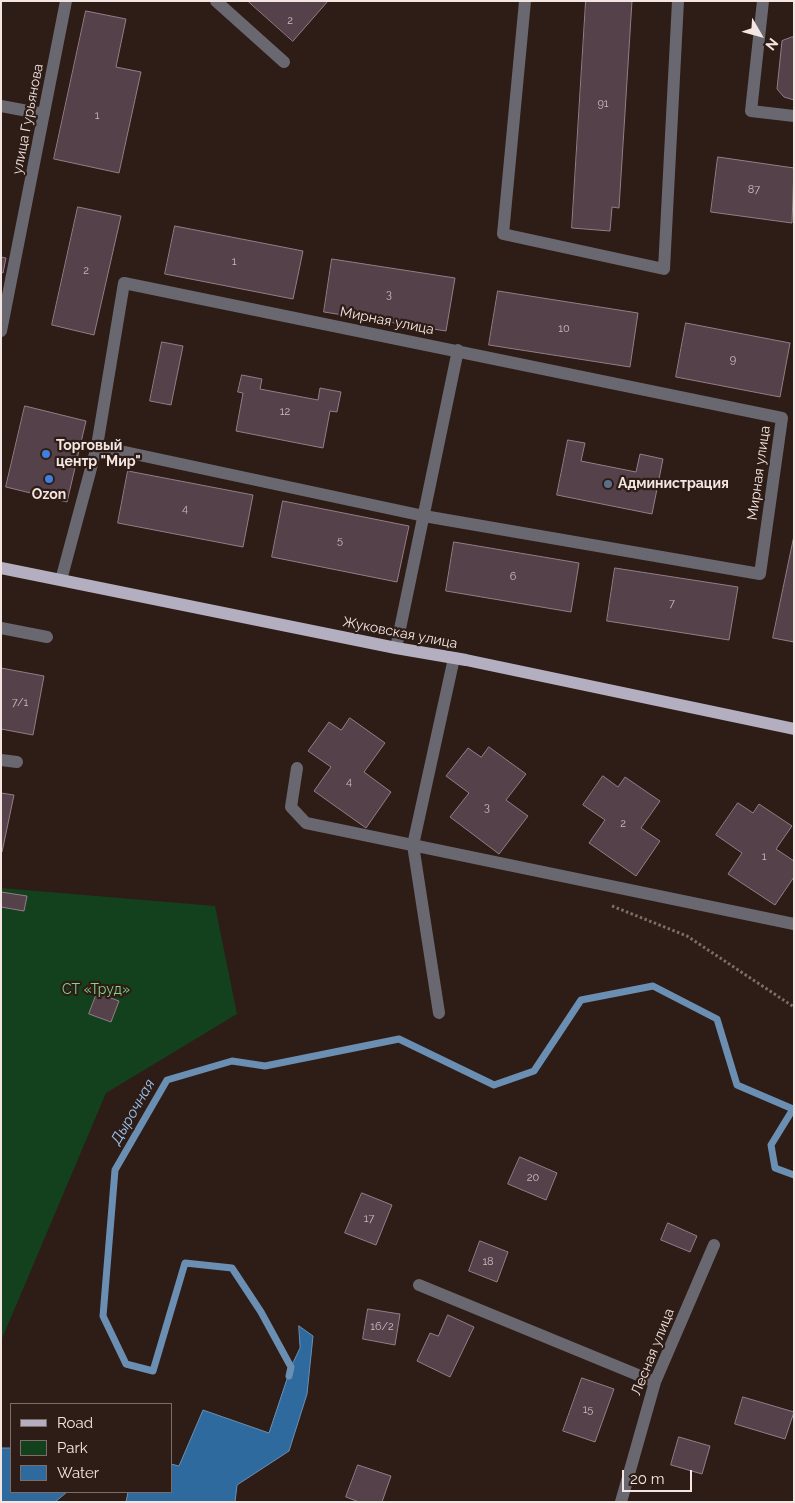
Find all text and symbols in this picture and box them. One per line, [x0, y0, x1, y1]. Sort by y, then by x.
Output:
north arrow [735, 10, 785, 60]
house number: 2 [287, 14, 293, 28]
text: N [762, 35, 781, 53]
street label: улица Гурьянова [9, 62, 47, 176]
house number: 91 [597, 97, 609, 111]
house number: 1 [95, 109, 99, 123]
house number: 87 [748, 183, 760, 197]
house number: 1 [232, 255, 236, 269]
house number: 2 [83, 264, 89, 278]
house number: 3 [386, 288, 392, 302]
street label: Мирная улица [339, 304, 435, 338]
house number: 10 [558, 322, 570, 336]
house number: 9 [730, 353, 736, 367]
house number: 12 [280, 405, 290, 419]
street label: Мирная улица [744, 425, 774, 521]
place label: Торговый центр "Мир" [56, 438, 141, 471]
marker: Торговый центр "Мир" [40, 448, 52, 460]
marker: Ozon [43, 473, 55, 485]
place label: Администрация [618, 476, 729, 492]
marker: Администрация [602, 478, 614, 490]
place label: Ozon [32, 487, 66, 503]
house number: 4 [182, 502, 188, 516]
house number: 5 [337, 534, 343, 548]
house number: 6 [510, 570, 516, 584]
house number: 7 [669, 597, 675, 611]
street label: Жуковская улица [341, 614, 459, 652]
house number: 7/1 [12, 696, 28, 710]
house number: 4 [346, 775, 352, 789]
house number: 3 [484, 801, 490, 815]
house number: 2 [620, 817, 626, 831]
house number: 1 [762, 850, 766, 864]
park label: СТ «Труд» [62, 982, 130, 998]
water label: Дырочная [107, 1076, 159, 1148]
house number: 20 [527, 1171, 539, 1185]
house number: 17 [364, 1212, 374, 1226]
house number: 18 [482, 1255, 494, 1269]
street label: Лесная улица [628, 1306, 678, 1398]
house number: 16/2 [370, 1320, 394, 1334]
legend [10, 1403, 172, 1493]
house number: 15 [583, 1403, 593, 1417]
text: Road [57, 1414, 93, 1432]
text: Park [57, 1439, 88, 1457]
scale bar [625, 1460, 695, 1492]
text: Water [57, 1464, 99, 1482]
text: 20 m [630, 1470, 665, 1488]

